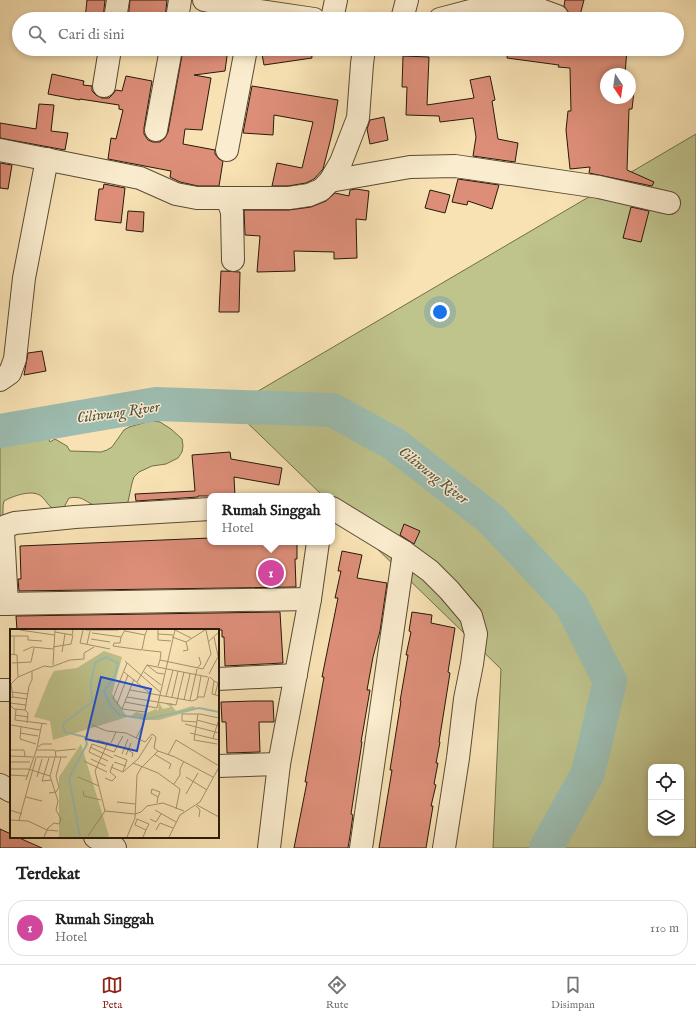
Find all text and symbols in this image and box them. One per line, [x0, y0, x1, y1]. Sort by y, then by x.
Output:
search box [12, 12, 684, 56]
icon: search [26, 23, 48, 45]
text: Cari di sini [58, 25, 125, 44]
north arrow [600, 68, 636, 104]
your location [430, 302, 450, 322]
water label: Ciliwung River [75, 397, 162, 429]
water label: Ciliwung River [394, 442, 473, 510]
popup [207, 493, 335, 545]
text: Rumah Singgah [222, 501, 320, 520]
text: Hotel [222, 520, 254, 537]
pin: 1 [258, 558, 284, 588]
inset map [10, 629, 219, 838]
map controls [648, 764, 684, 836]
button: locate [648, 764, 684, 800]
button: layers [648, 800, 684, 836]
text: Terdekat [16, 864, 80, 885]
text: Rumah Singgah [55, 910, 154, 929]
text: 1 [28, 920, 32, 937]
text: 110 m [650, 920, 679, 937]
text: Hotel [55, 929, 87, 946]
tab: Peta [101, 974, 123, 1012]
tab: Rute [326, 974, 349, 1012]
tab: Disimpan [551, 974, 595, 1012]

